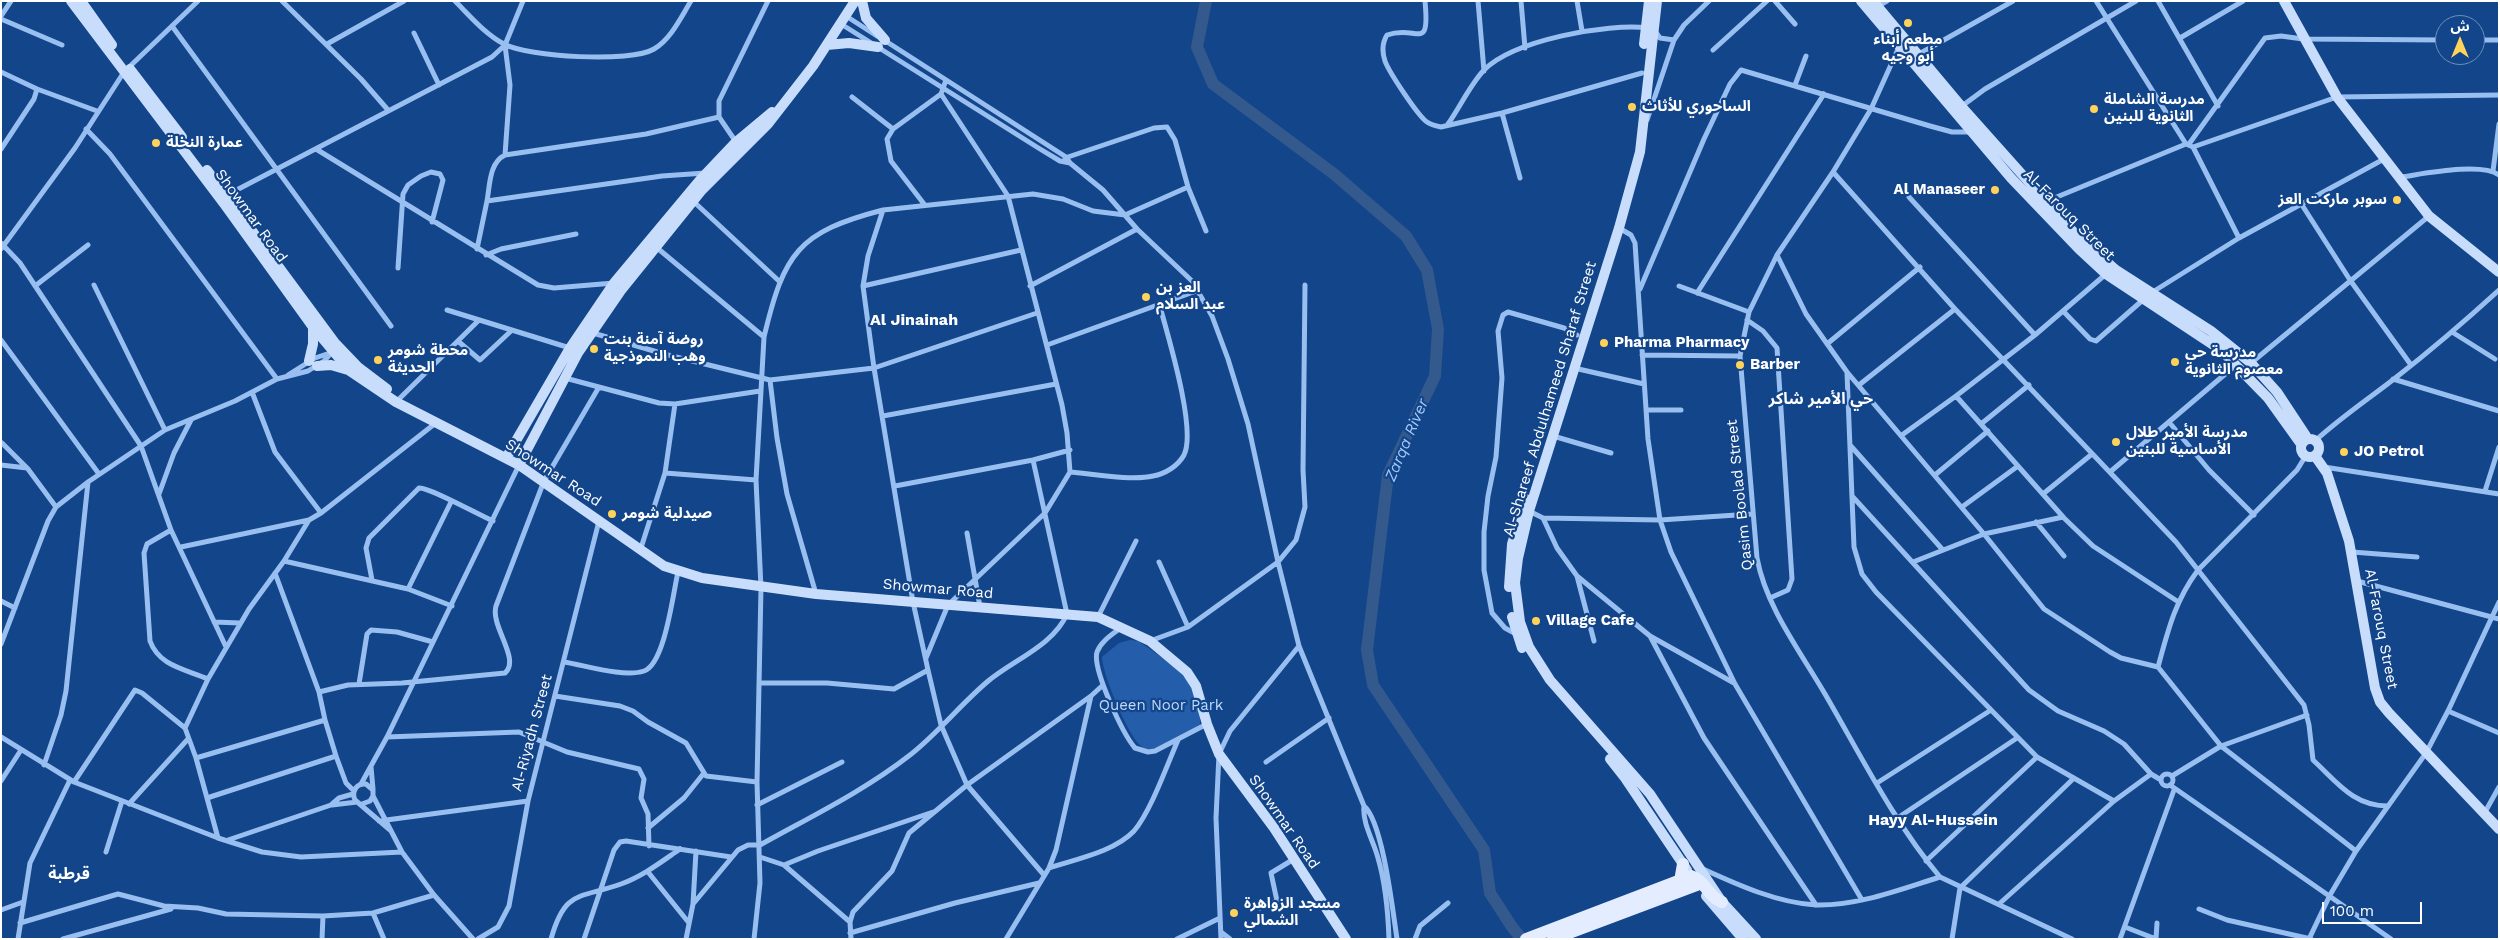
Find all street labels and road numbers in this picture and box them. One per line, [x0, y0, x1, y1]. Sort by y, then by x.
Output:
street label: Al-Farouq Street [2019, 165, 2119, 265]
street label: Showmar Road [211, 166, 291, 266]
street label: Al-Shareef Abdulhameed Sharaf Street [1499, 259, 1601, 539]
street label: Qasim Boolad Street [1723, 419, 1757, 571]
street label: Showmar Road [502, 435, 604, 511]
street label: Al-Farouq Street [2361, 567, 2401, 691]
street label: Showmar Road [882, 575, 994, 603]
street label: Al-Riyadh Street [508, 673, 556, 793]
street label: Showmar Road [1245, 771, 1323, 873]

